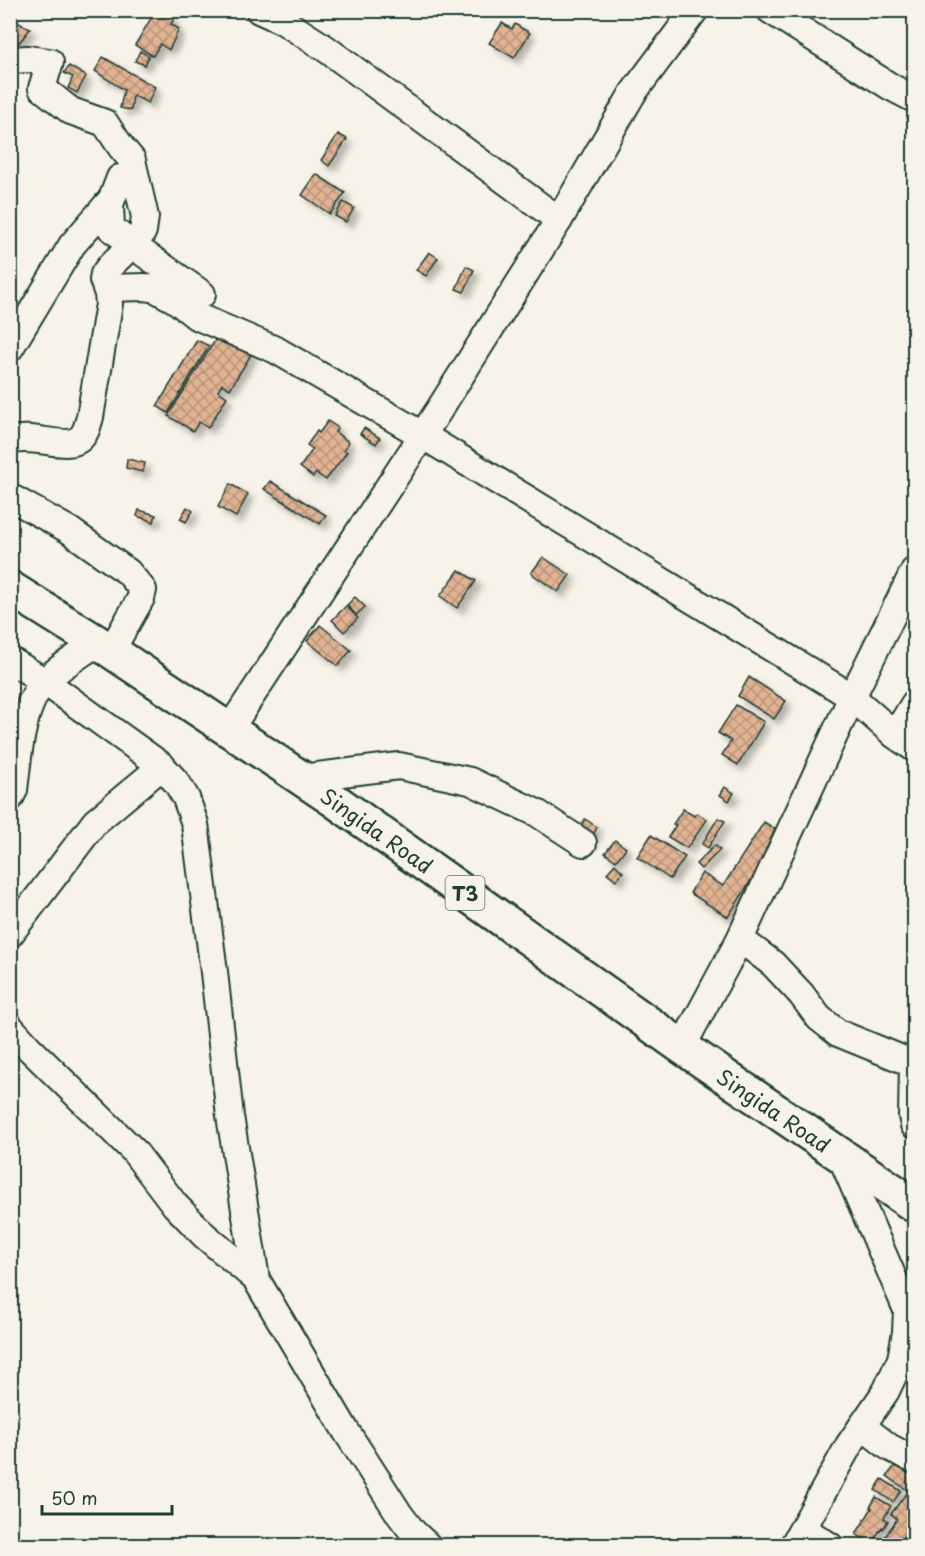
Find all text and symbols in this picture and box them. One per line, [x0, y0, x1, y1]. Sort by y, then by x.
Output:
street label: Singida Road [314, 779, 440, 881]
road number: T3 [446, 876, 484, 910]
street label: Singida Road [711, 1060, 837, 1160]
scale bar [42, 1478, 172, 1516]
text: 50 m [51, 1484, 98, 1511]

